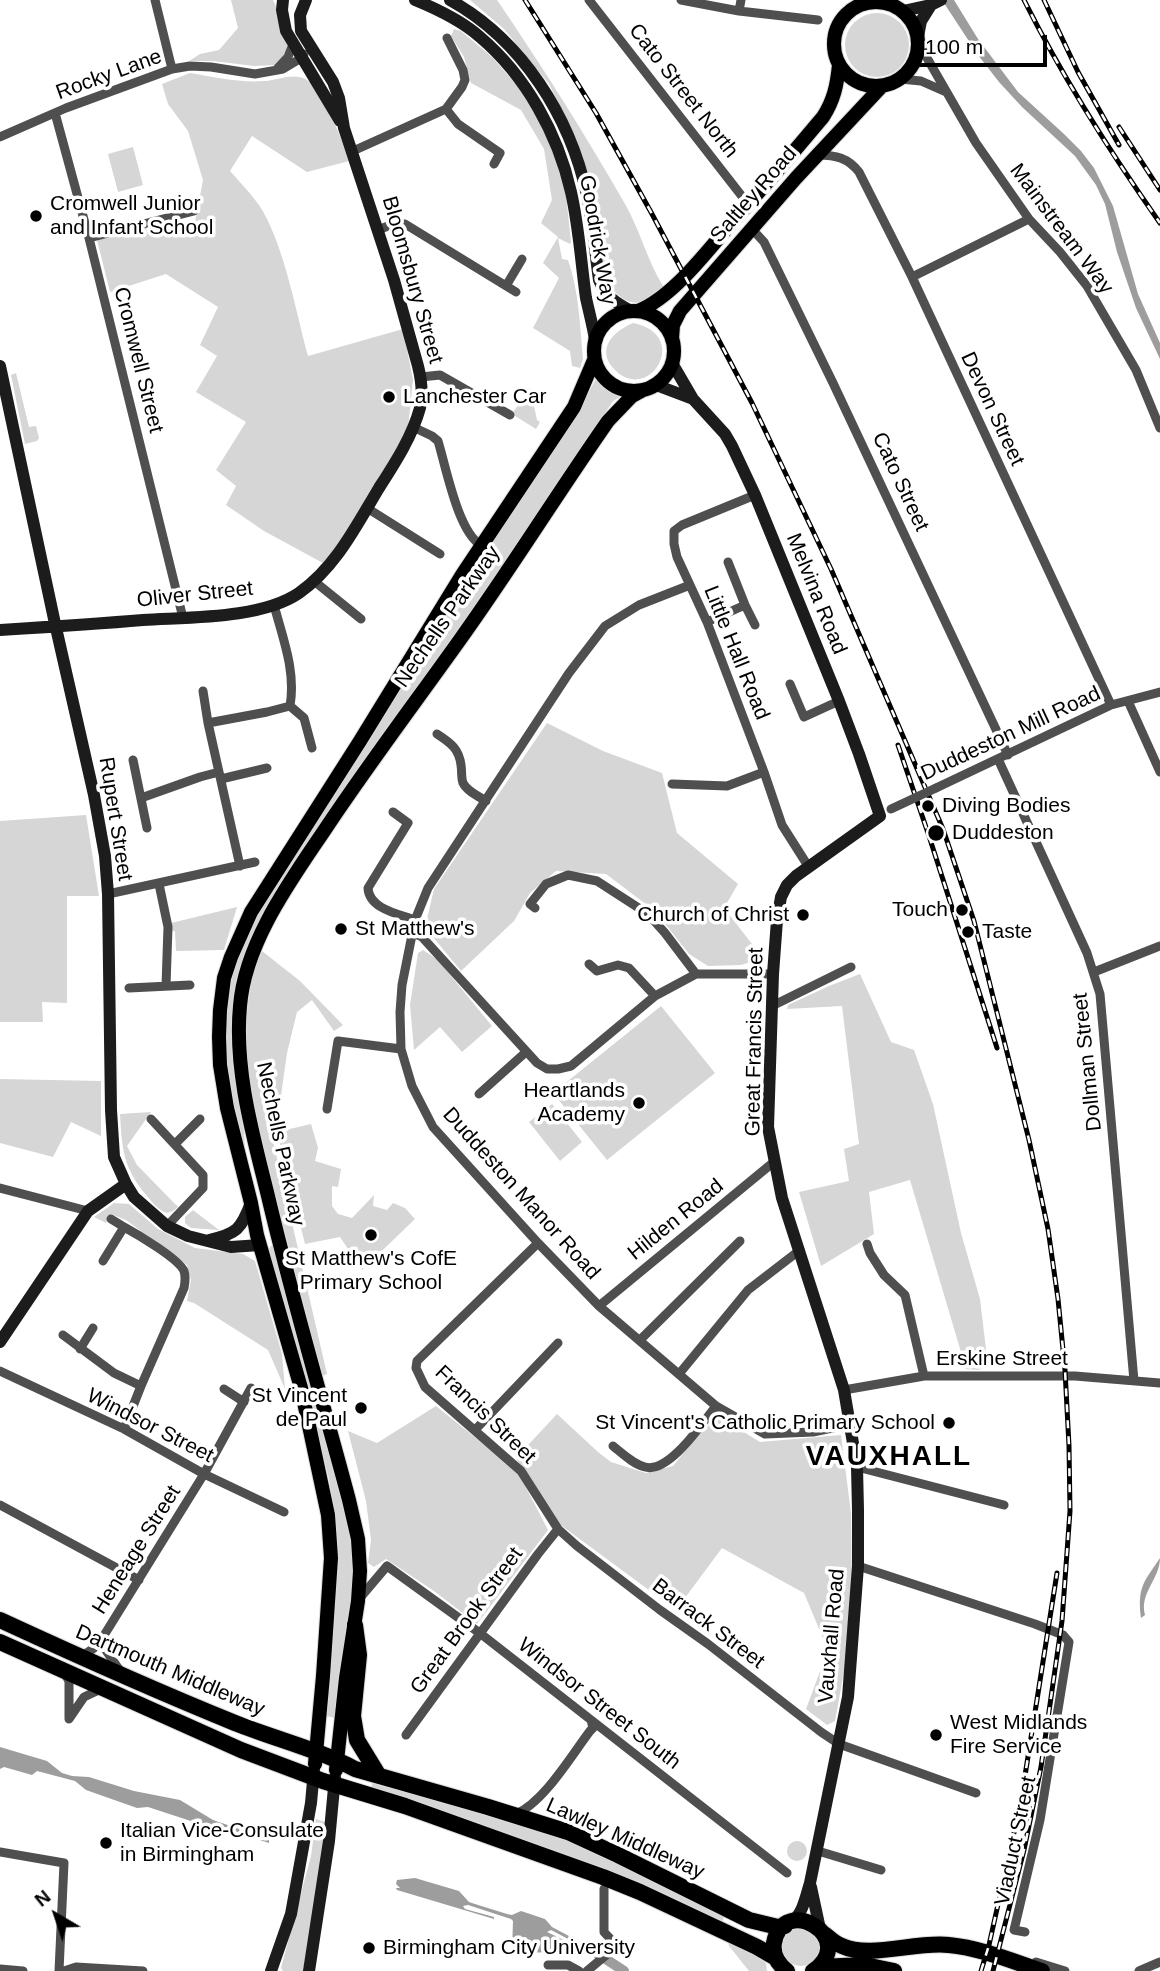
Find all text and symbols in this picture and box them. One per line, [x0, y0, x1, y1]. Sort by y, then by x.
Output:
street label: Cato Street North [623, 19, 743, 163]
scale bar [915, 21, 1050, 65]
text: 100 m [925, 35, 983, 58]
street label: Rocky Lane [53, 44, 165, 106]
street label: Saltley Road [705, 142, 803, 248]
street label: Mainstream Way [1004, 159, 1118, 299]
street label: Goodrick Way [573, 173, 621, 307]
place label: Cromwell Junior and Infant School [50, 191, 213, 241]
street label: Bloomsbury Street [376, 194, 448, 366]
marker: Cromwell Junior and Infant School [28, 208, 44, 224]
street label: Cromwell Street [108, 284, 168, 436]
street label: Devon Street [955, 348, 1029, 470]
place label: Lanchester Car [403, 384, 547, 410]
marker: Lanchester Car [381, 389, 397, 405]
street label: Cato Street [866, 429, 934, 535]
street label: Melvina Road [780, 530, 852, 658]
street label: Nechells Parkway [390, 541, 506, 693]
street label: Oliver Street [136, 576, 254, 614]
street label: Little Hall Road [698, 582, 774, 724]
street label: Duddeston Mill Road [917, 681, 1105, 787]
street label: Rupert Street [93, 755, 137, 883]
place label: Diving Bodies [942, 793, 1070, 819]
marker: Diving Bodies [920, 798, 936, 814]
place label: Duddeston [952, 820, 1054, 846]
marker: Duddeston [926, 823, 946, 843]
place label: Touch [892, 897, 948, 923]
place label: Church of Christ [637, 902, 789, 928]
marker: Touch [954, 902, 970, 918]
marker: Church of Christ [795, 907, 811, 923]
place label: St Matthew's [355, 916, 475, 942]
place label: Taste [982, 919, 1032, 945]
marker: St Matthew's [333, 921, 349, 937]
marker: Taste [960, 924, 976, 940]
street label: Great Francis Street [741, 947, 769, 1137]
street label: Dollman Street [1068, 992, 1108, 1132]
street label: Nechells Parkway [250, 1060, 310, 1228]
place label: Heartlands Academy [523, 1078, 625, 1128]
marker: Heartlands Academy [631, 1095, 647, 1111]
street label: Duddeston Manor Road [437, 1103, 605, 1285]
street label: Hilden Road [623, 1174, 729, 1266]
marker: St Matthew's CofE Primary School [363, 1227, 379, 1243]
place label: St Matthew's CofE Primary School [285, 1246, 457, 1296]
street label: Erskine Street [936, 1346, 1068, 1372]
street label: Francis Street [429, 1361, 541, 1469]
street label: Windsor Street [82, 1383, 218, 1469]
place label: St Vincent de Paul [252, 1383, 347, 1433]
marker: St Vincent de Paul [353, 1400, 369, 1416]
place label: St Vincent's Catholic Primary School [595, 1410, 935, 1436]
marker: St Vincent's Catholic Primary School [941, 1415, 957, 1431]
district label: VAUXHALL [807, 1440, 971, 1474]
street label: Heneage Street [87, 1481, 187, 1619]
street label: Great Brook Street [405, 1543, 529, 1699]
street label: Vauxhall Road [814, 1568, 850, 1704]
street label: Barrack Street [647, 1574, 769, 1674]
street label: Dartmouth Middleway [72, 1620, 268, 1722]
street label: Windsor Street South [513, 1633, 685, 1775]
place label: West Midlands Fire Service [950, 1710, 1087, 1760]
marker: West Midlands Fire Service [928, 1727, 944, 1743]
street label: Viaduct Street [990, 1774, 1042, 1908]
street label: Lawley Middleway [542, 1793, 708, 1885]
place label: Italian Vice-Consulate in Birmingham [120, 1818, 324, 1868]
marker: Italian Vice-Consulate in Birmingham [98, 1835, 114, 1851]
north arrow [21, 1880, 91, 1950]
text: N [31, 1886, 54, 1911]
place label: Birmingham City University [383, 1935, 635, 1961]
marker: Birmingham City University [361, 1940, 377, 1956]

